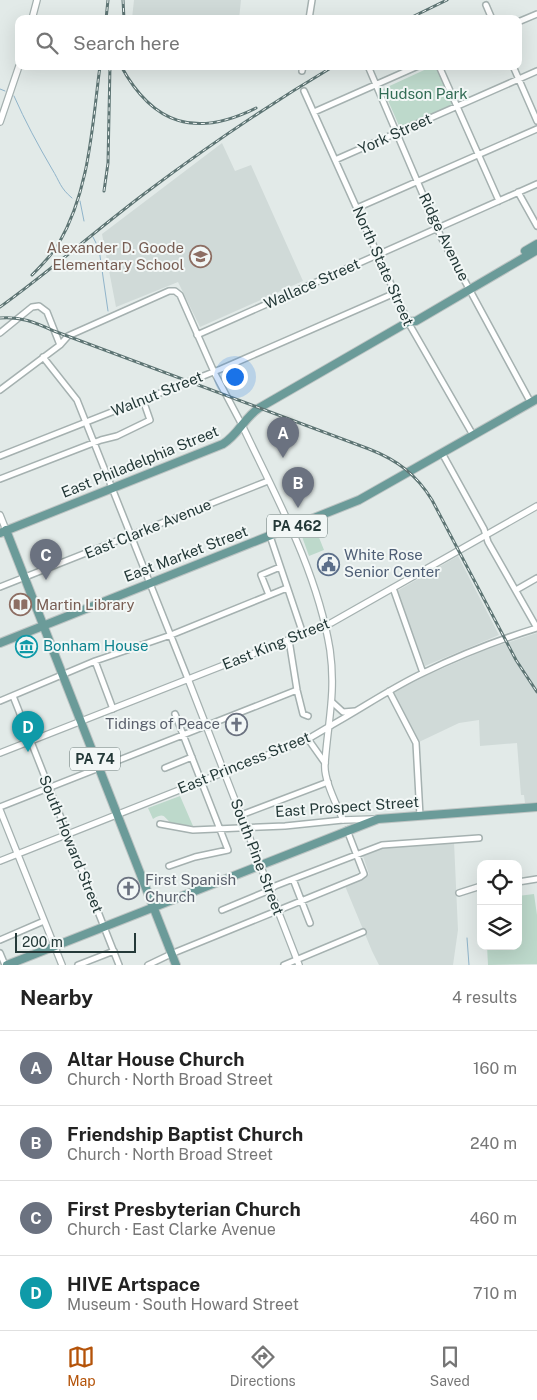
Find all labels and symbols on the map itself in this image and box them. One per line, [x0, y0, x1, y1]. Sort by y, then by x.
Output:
park label: Hudson Park [378, 85, 468, 102]
street label: York Street [356, 110, 434, 157]
street label: Ridge Avenue [416, 190, 473, 283]
street label: North State Street [350, 204, 417, 328]
place label: Alexander D. Goode Elementary School [47, 239, 184, 273]
school or university icon: Alexander D. Goode Elementary School [188, 245, 212, 269]
street label: Wallace Street [261, 255, 362, 312]
your location [222, 364, 248, 390]
street label: Walnut Street [109, 367, 205, 420]
pin: A [267, 417, 299, 458]
street label: East Philadelphia Street [59, 422, 221, 501]
pin: B [282, 467, 314, 508]
street label: East Clarke Avenue [82, 495, 214, 562]
road number: PA 462 [267, 514, 327, 538]
street label: East Market Street [122, 522, 250, 585]
pin: C [30, 539, 62, 580]
place label: White Rose Senior Center [344, 546, 440, 580]
public building icon: White Rose Senior Center [316, 552, 340, 576]
library icon: Martin Library [8, 593, 32, 617]
place label: Martin Library [36, 596, 135, 613]
street label: East King Street [220, 614, 332, 673]
museum icon: Bonham House [15, 634, 39, 658]
place label: Bonham House [43, 637, 148, 654]
pin: D [12, 711, 44, 752]
church icon: Tidings of Peace [224, 712, 248, 736]
place label: Tidings of Peace [105, 715, 220, 732]
street label: East Princess Street [175, 728, 313, 797]
road number: PA 74 [70, 748, 120, 771]
street label: South Howard Street [36, 772, 107, 915]
street label: East Prospect Street [274, 793, 420, 820]
street label: South Pine Street [227, 796, 288, 918]
place label: First Spanish Church [145, 871, 236, 905]
church icon: First Spanish Church [117, 877, 141, 901]
scale bar [15, 930, 136, 953]

